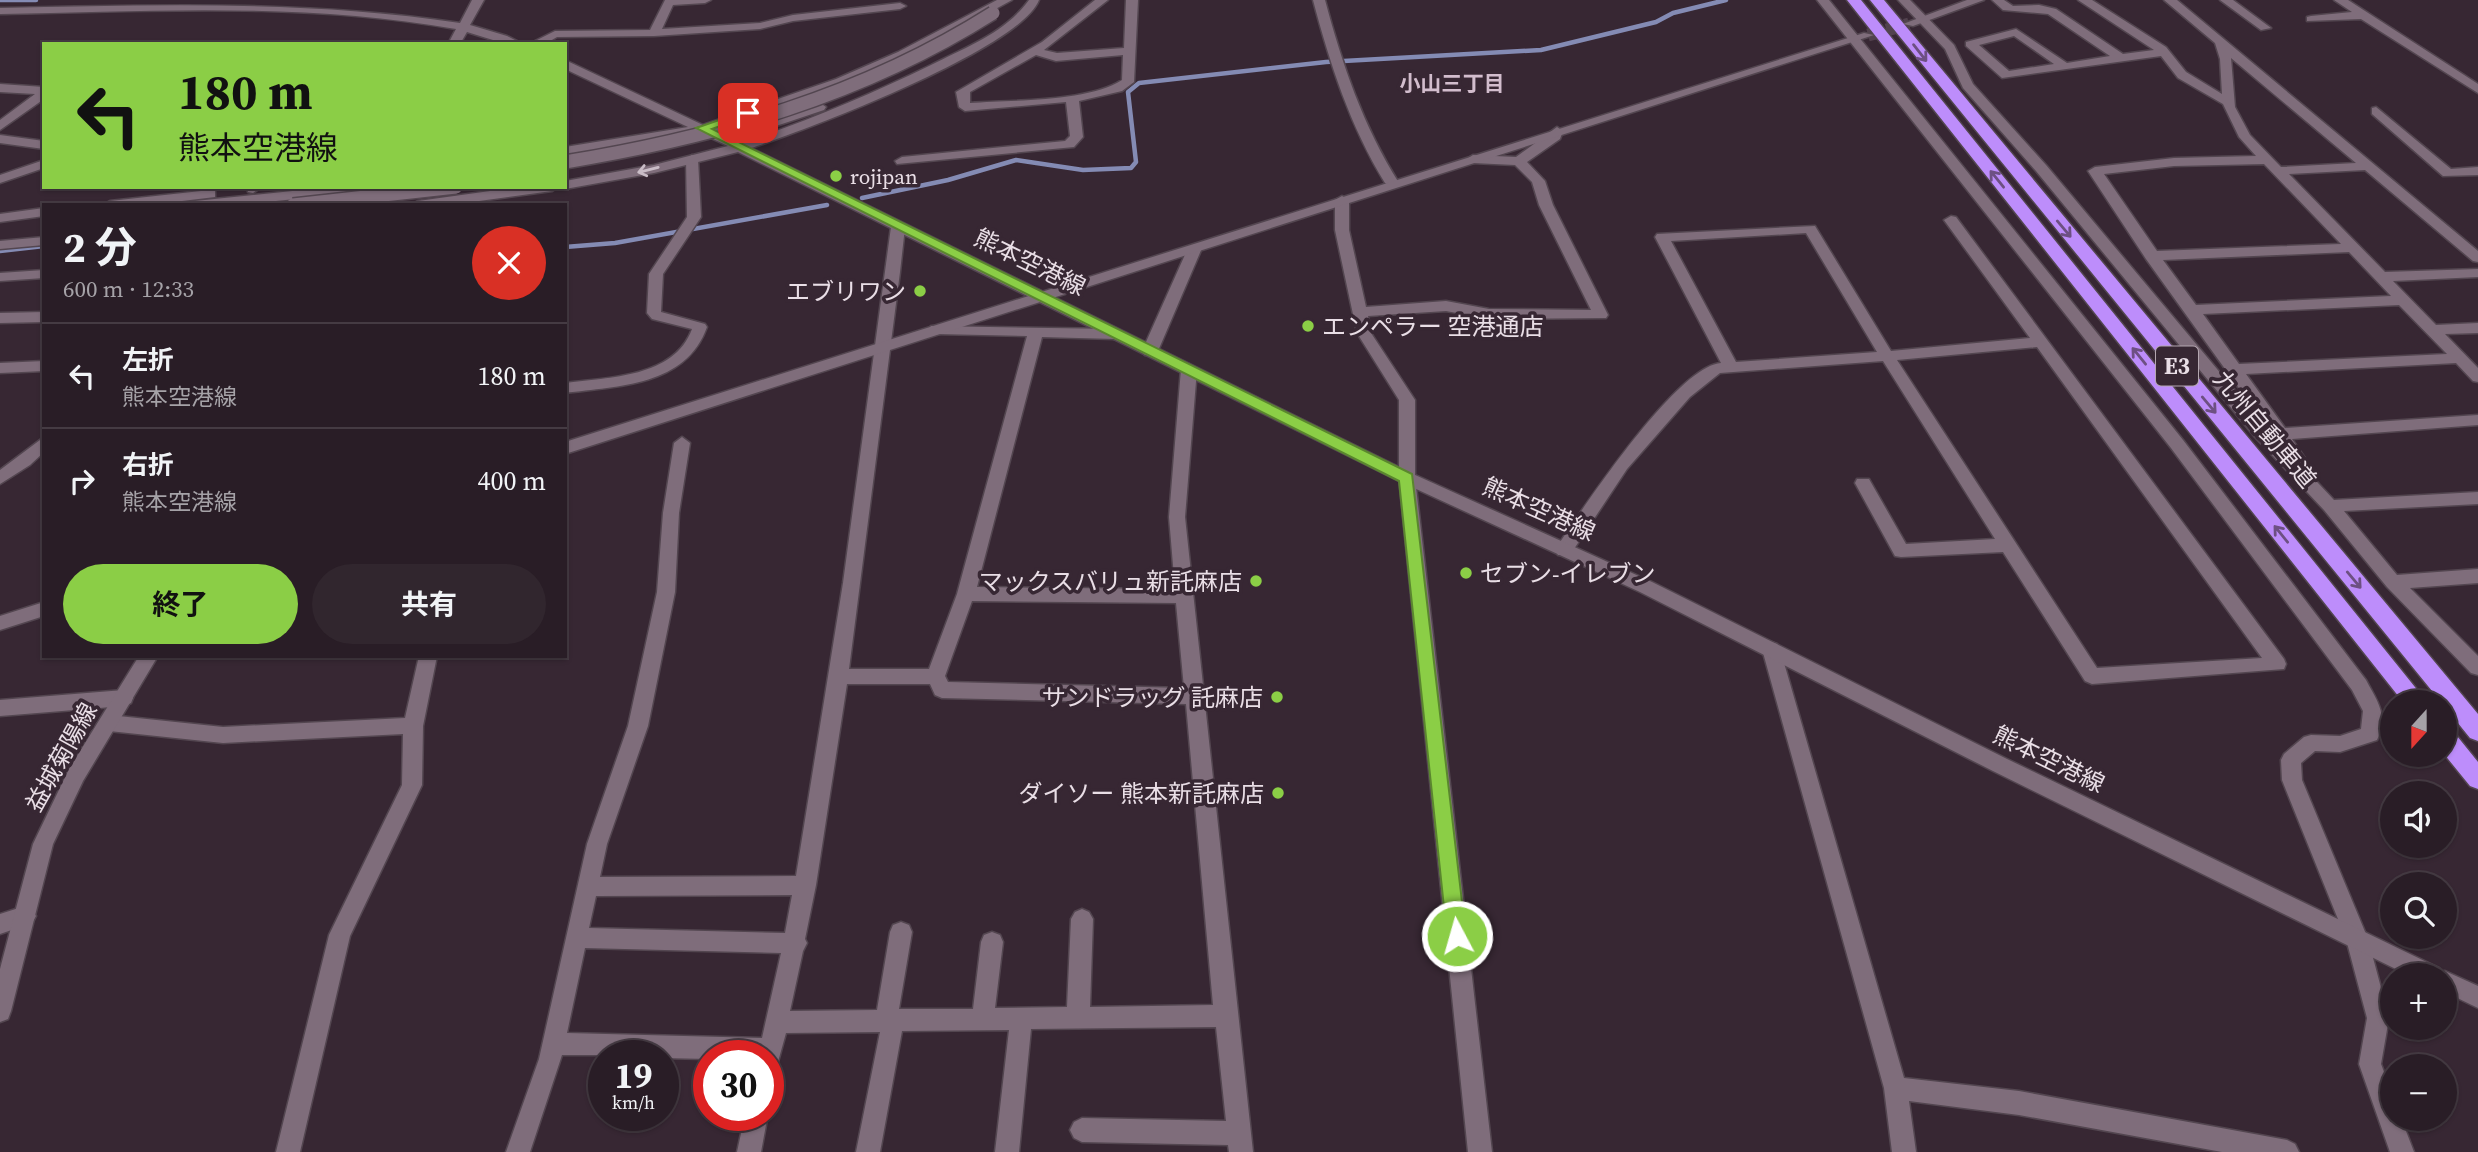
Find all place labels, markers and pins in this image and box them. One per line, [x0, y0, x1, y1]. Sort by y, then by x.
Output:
pin [718, 83, 778, 143]
place label: rojipan [850, 162, 918, 191]
marker: rojipan [828, 168, 844, 184]
place label: エブリワン [786, 275, 906, 308]
marker: エブリワン [912, 283, 928, 299]
place label: エンペラー 空港通店 [1322, 310, 1544, 343]
marker: エンペラー 空港通店 [1300, 318, 1316, 334]
place label: セブン-イレブン [1480, 557, 1656, 590]
place label: マックスバリュ新託麻店 [979, 565, 1242, 598]
marker: セブン-イレブン [1458, 565, 1474, 581]
marker: マックスバリュ新託麻店 [1248, 573, 1264, 589]
place label: サンドラッグ 託麻店 [1041, 681, 1263, 714]
marker: サンドラッグ 託麻店 [1269, 689, 1285, 705]
place label: ダイソー 熊本新託麻店 [1018, 777, 1264, 810]
marker: ダイソー 熊本新託麻店 [1270, 785, 1286, 801]

